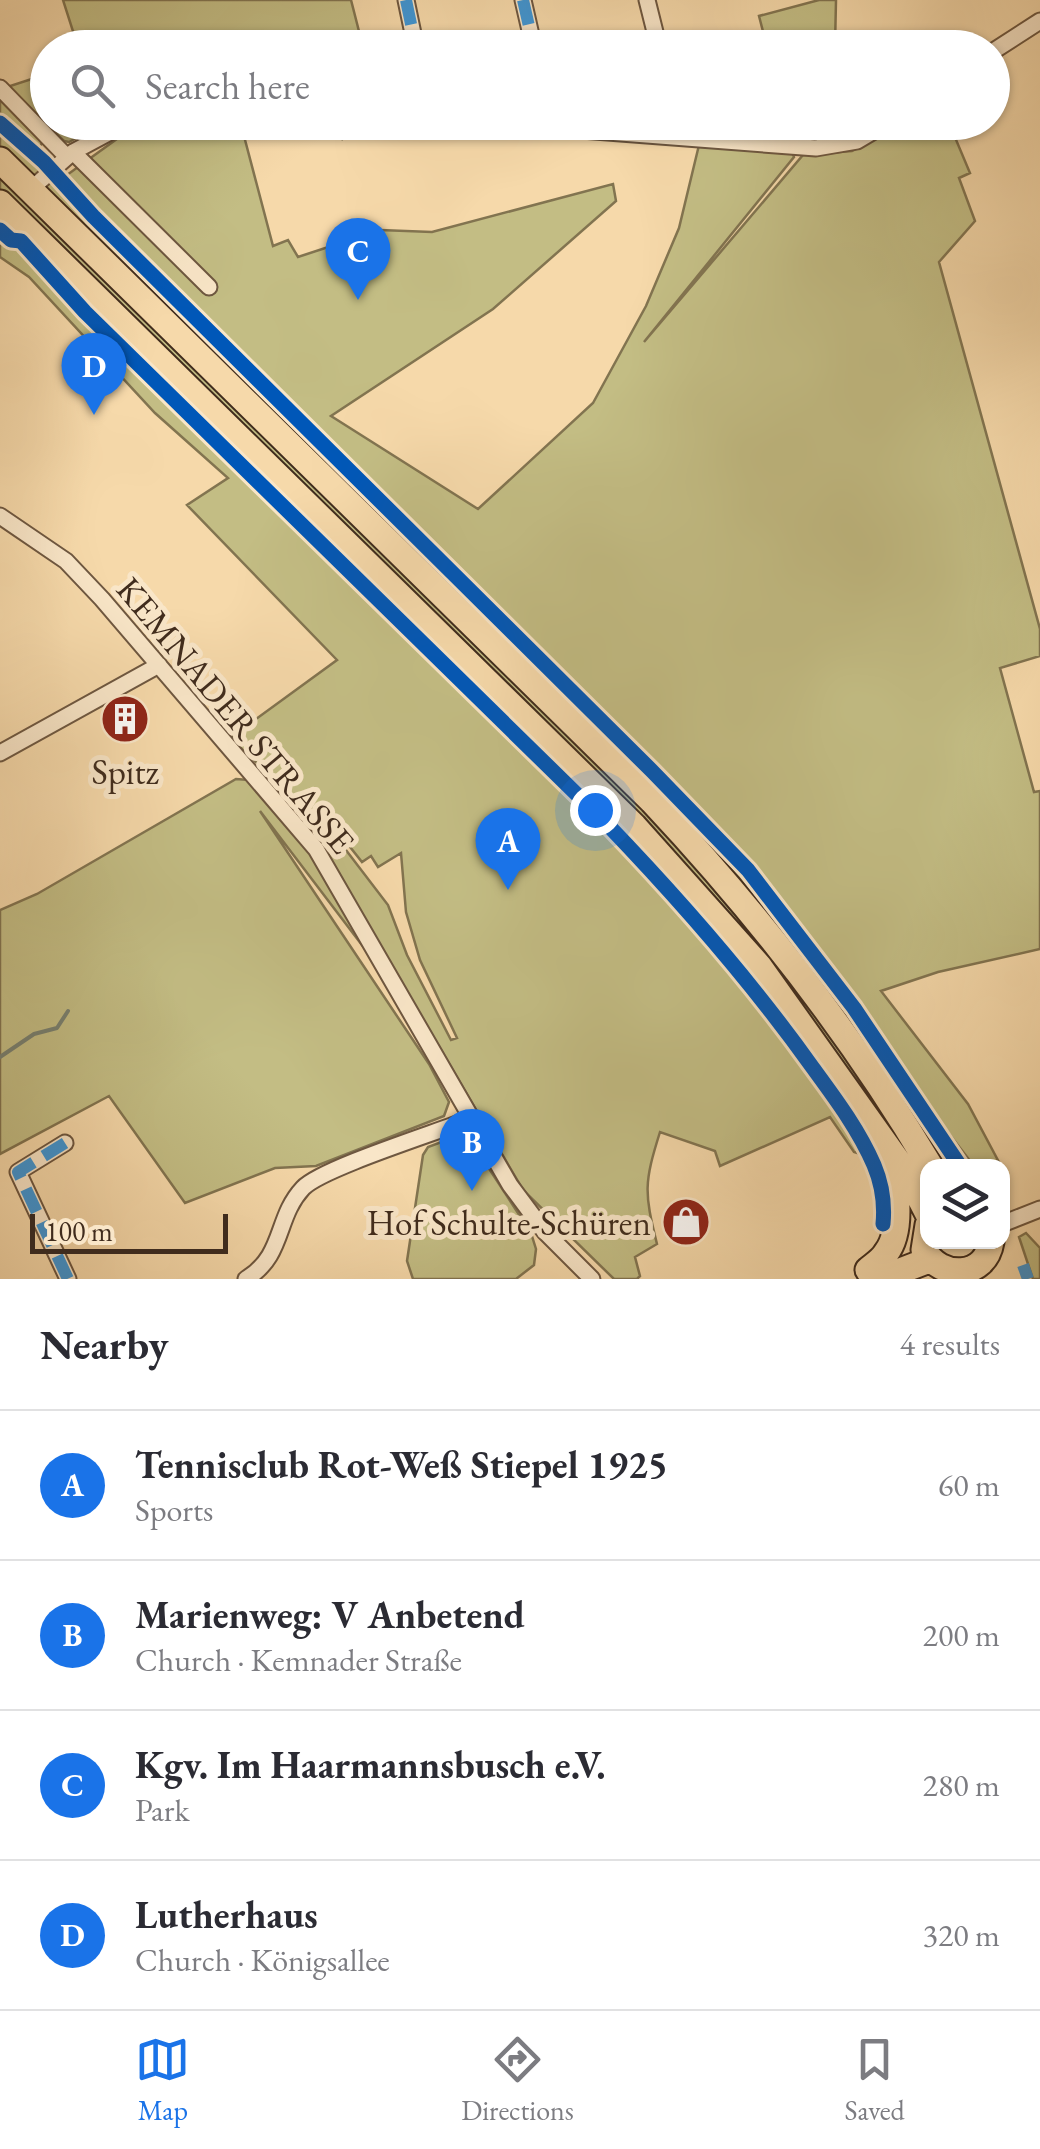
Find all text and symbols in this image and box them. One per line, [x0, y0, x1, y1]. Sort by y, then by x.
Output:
search box [30, 30, 1010, 140]
icon: search [65, 58, 120, 113]
text: Search here [145, 61, 310, 110]
pin: C [326, 218, 390, 300]
pin: D [62, 332, 126, 415]
street label: KEMNADER STRASSE [107, 567, 365, 863]
building icon: Spitz [99, 693, 151, 745]
place label: Spitz [91, 749, 159, 794]
your location [570, 785, 621, 836]
pin: A [476, 808, 540, 890]
pin: B [440, 1108, 504, 1191]
map controls [920, 1159, 1010, 1249]
button: layers [920, 1159, 1010, 1249]
shop icon: Hof Schulte-Schüren [660, 1196, 712, 1248]
place label: Hof Schulte-Schüren [367, 1200, 651, 1245]
scale bar [30, 1209, 228, 1254]
text: 100 m [45, 1213, 113, 1249]
text: Nearby [40, 1317, 169, 1372]
text: 4 results [900, 1323, 1000, 1365]
text: Tennisclub Rot-Weß Stiepel 1925 [135, 1440, 668, 1489]
text: A [61, 1464, 84, 1506]
text: 60 m [938, 1464, 1000, 1506]
text: Sports [135, 1489, 213, 1531]
text: Marienweg: V Anbetend [135, 1590, 525, 1639]
text: B [62, 1614, 83, 1656]
text: 200 m [923, 1614, 1000, 1656]
text: Church · Kemnader Straße [135, 1639, 462, 1681]
text: Kgv. Im Haarmannsbusch e.V. [135, 1740, 606, 1789]
text: C [61, 1764, 84, 1806]
text: 280 m [923, 1764, 1000, 1806]
text: Park [135, 1789, 190, 1831]
text: Lutherhaus [135, 1890, 318, 1939]
text: D [60, 1914, 85, 1956]
text: 320 m [923, 1914, 1000, 1956]
text: Church · Königsallee [135, 1939, 390, 1981]
tab: Map [135, 2032, 190, 2128]
tab: Directions [461, 2032, 574, 2128]
tab: Saved [845, 2032, 905, 2128]

